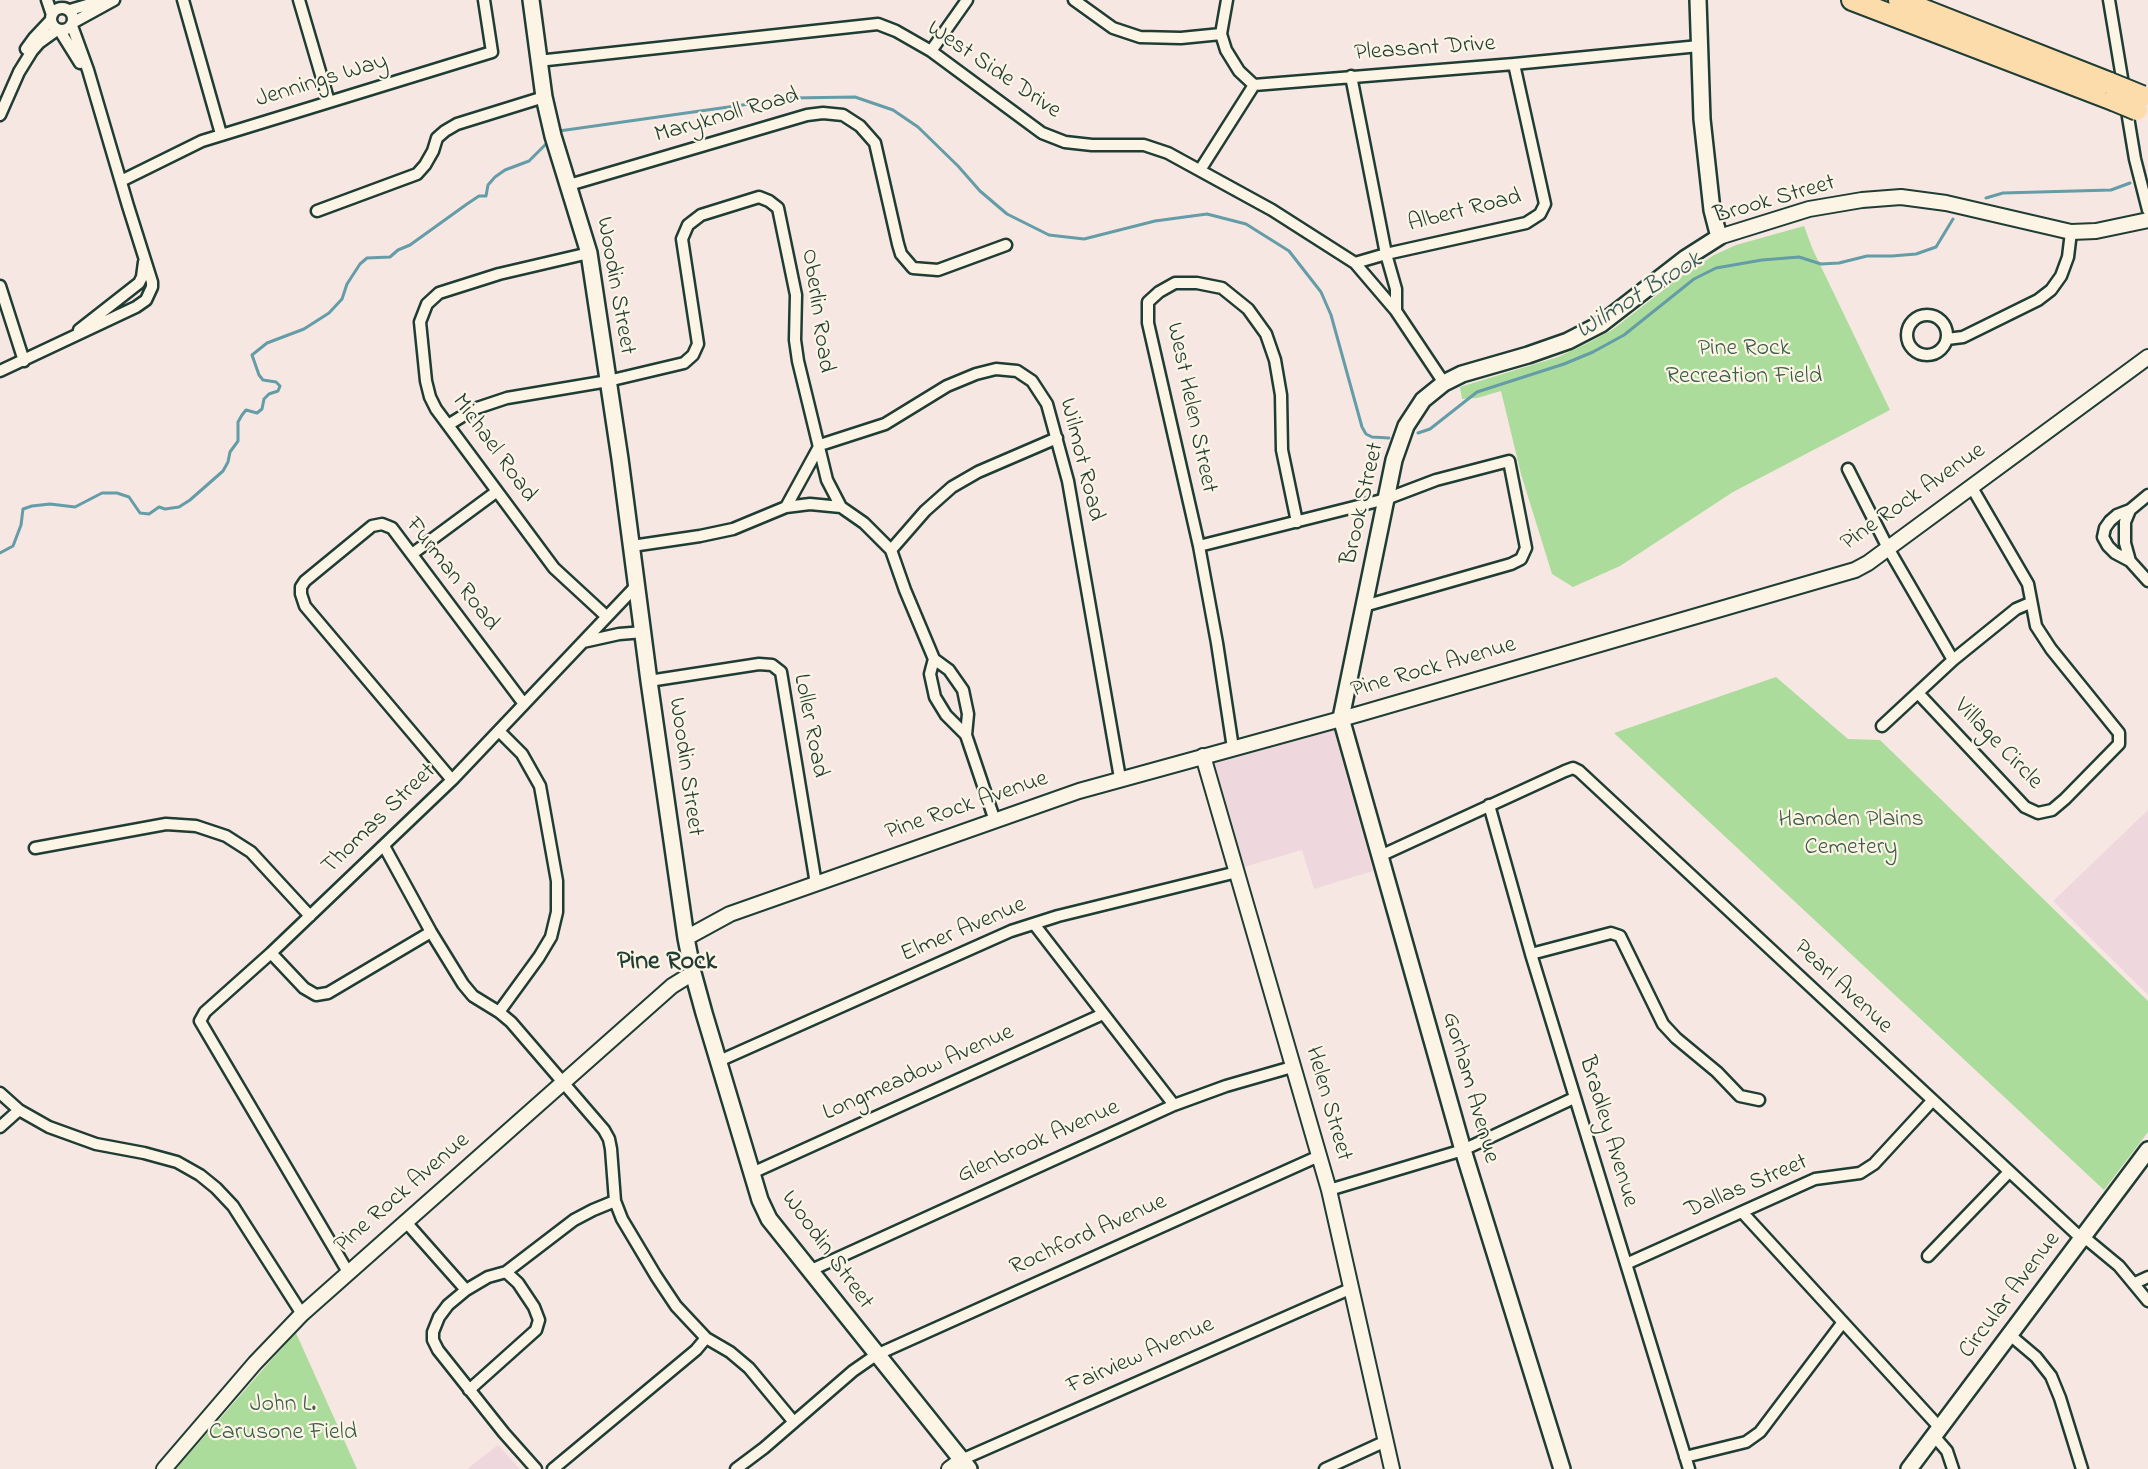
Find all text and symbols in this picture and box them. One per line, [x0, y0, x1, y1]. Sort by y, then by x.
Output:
street label: West Side Drive [920, 16, 1066, 126]
street label: Pleasant Drive [1353, 31, 1497, 69]
street label: Jennings Way [253, 48, 391, 116]
street label: Maryknoll Road [652, 83, 802, 151]
street label: Brook Street [1711, 170, 1839, 232]
street label: Albert Road [1405, 184, 1525, 240]
street label: Woodin Street [588, 215, 640, 357]
water label: Wilmot Brook [1571, 246, 1709, 348]
street label: Oberlin Road [793, 247, 839, 375]
street label: West Helen Street [1158, 320, 1222, 496]
park label: Pine Rock Recreation Field [1666, 336, 1822, 392]
street label: Michael Road [444, 389, 542, 509]
street label: Wilmot Road [1051, 396, 1109, 524]
street label: Pine Rock Avenue [1836, 437, 1992, 559]
street label: Brook Street [1336, 440, 1392, 568]
street label: Furman Road [398, 512, 504, 638]
street label: Pine Rock Avenue [1348, 632, 1520, 706]
street label: Loller Road [785, 672, 833, 780]
street label: Village Circle [1946, 693, 2048, 797]
street label: Woodin Street [660, 696, 708, 838]
street label: Thomas Street [317, 758, 443, 882]
street label: Pine Rock Avenue [882, 766, 1052, 848]
park label: Hamden Plains Cemetery [1778, 807, 1924, 863]
street label: Elmer Avenue [897, 892, 1031, 970]
street label: Pearl Avenue [1786, 935, 1898, 1041]
district label: Pine Rock [617, 948, 717, 980]
street label: Gorham Avenue [1434, 1009, 1504, 1167]
street label: Longmeadow Avenue [819, 1019, 1019, 1129]
street label: Helen Street [1297, 1043, 1357, 1165]
street label: Bradley Avenue [1570, 1053, 1644, 1211]
street label: Glenbrook Avenue [954, 1094, 1124, 1192]
street label: Pine Rock Avenue [329, 1127, 477, 1261]
street label: Dallas Street [1681, 1149, 1813, 1227]
street label: Woodin Street [773, 1186, 879, 1316]
street label: Rochford Avenue [1006, 1189, 1172, 1283]
street label: Circular Avenue [1954, 1227, 2068, 1365]
street label: Fairview Avenue [1063, 1312, 1219, 1402]
park label: John L. Carusone Field [209, 1392, 357, 1448]

